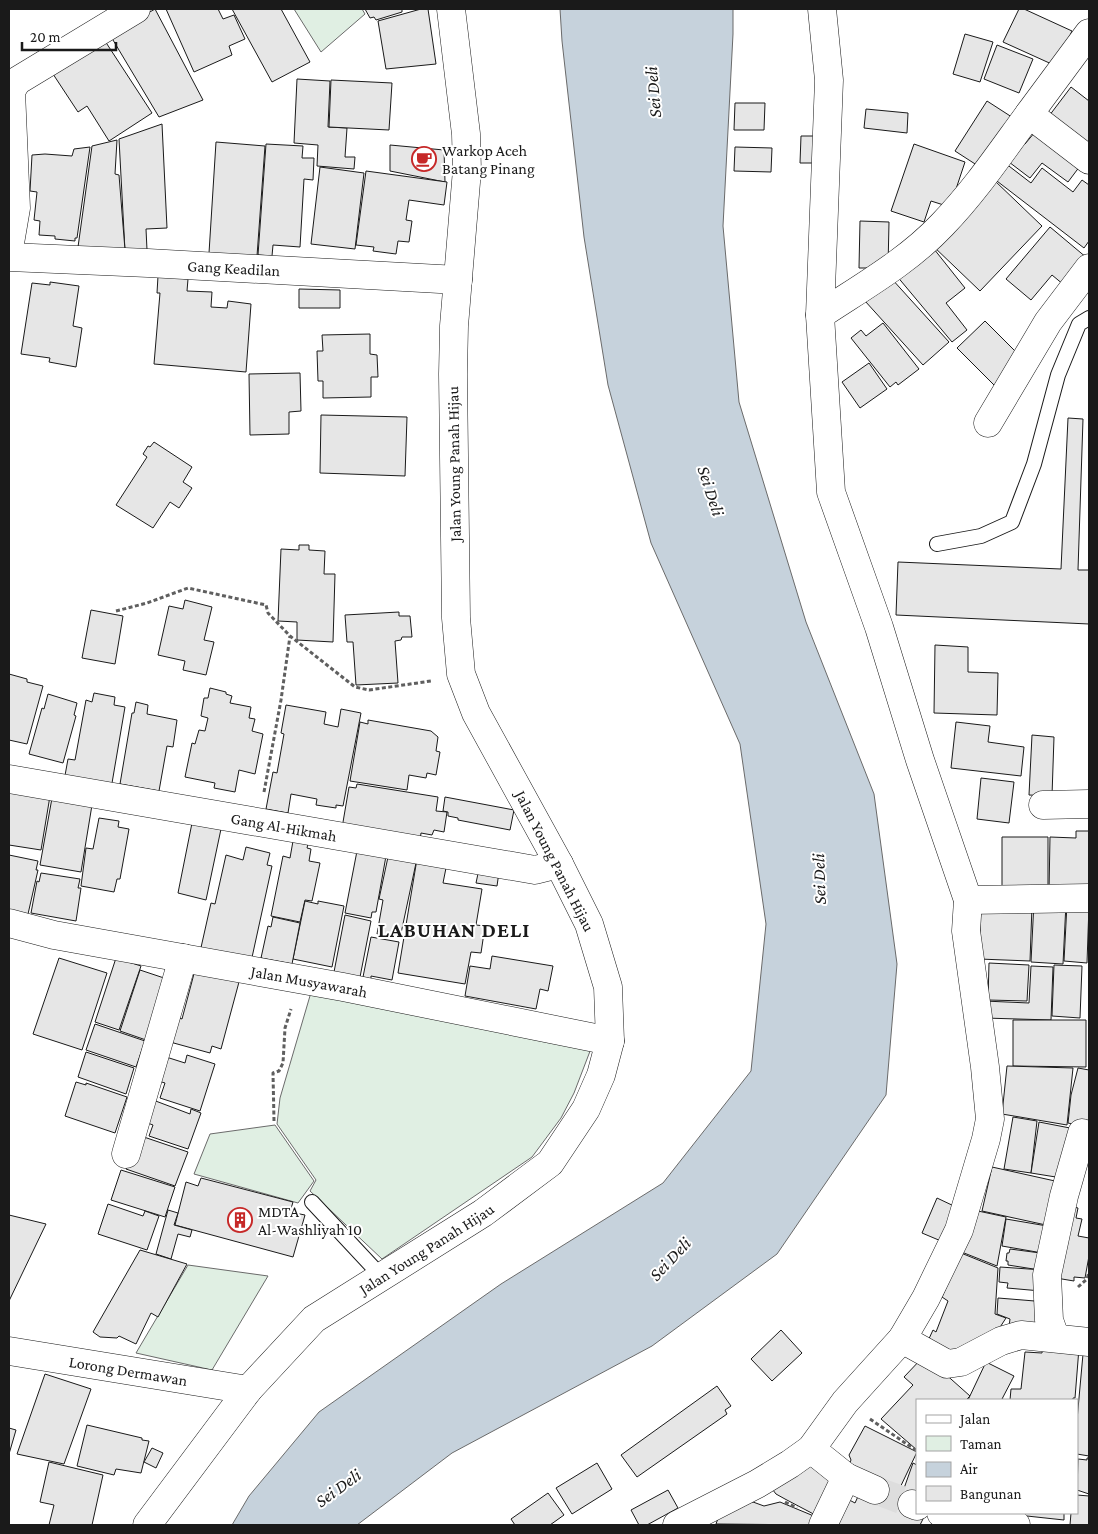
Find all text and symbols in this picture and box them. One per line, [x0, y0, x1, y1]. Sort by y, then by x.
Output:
scale bar [22, 20, 116, 52]
text: 20 m [30, 29, 61, 45]
water label: Sei Deli [641, 65, 665, 119]
place label: Warkop Aceh Batang Pinang [442, 142, 535, 178]
cafe icon: Warkop Aceh Batang Pinang [411, 146, 437, 172]
street label: Gang Keadilan [187, 257, 281, 279]
street label: Jalan Young Panah Hijau [444, 385, 465, 544]
water label: Sei Deli [694, 463, 729, 519]
street label: Jalan Young Panah Hijau [510, 786, 598, 935]
street label: Gang Al-Hikmah [230, 809, 339, 844]
water label: Sei Deli [808, 853, 830, 905]
district label: LABUHAN DELI [378, 918, 530, 942]
street label: Jalan Musyawarah [247, 962, 370, 1000]
street label: Jalan Young Panah Hijau [354, 1199, 497, 1299]
place label: MDTA Al-Washliyah 10 [258, 1203, 362, 1239]
building icon: MDTA Al-Washliyah 10 [227, 1207, 253, 1233]
water label: Sei Deli [645, 1233, 695, 1285]
street label: Lorong Dermawan [68, 1352, 189, 1389]
legend [916, 1399, 1078, 1514]
text: Jalan [958, 1411, 990, 1428]
text: Taman [960, 1436, 1002, 1452]
text: Air [960, 1461, 978, 1477]
water label: Sei Deli [311, 1465, 365, 1511]
text: Bangunan [960, 1486, 1021, 1503]

